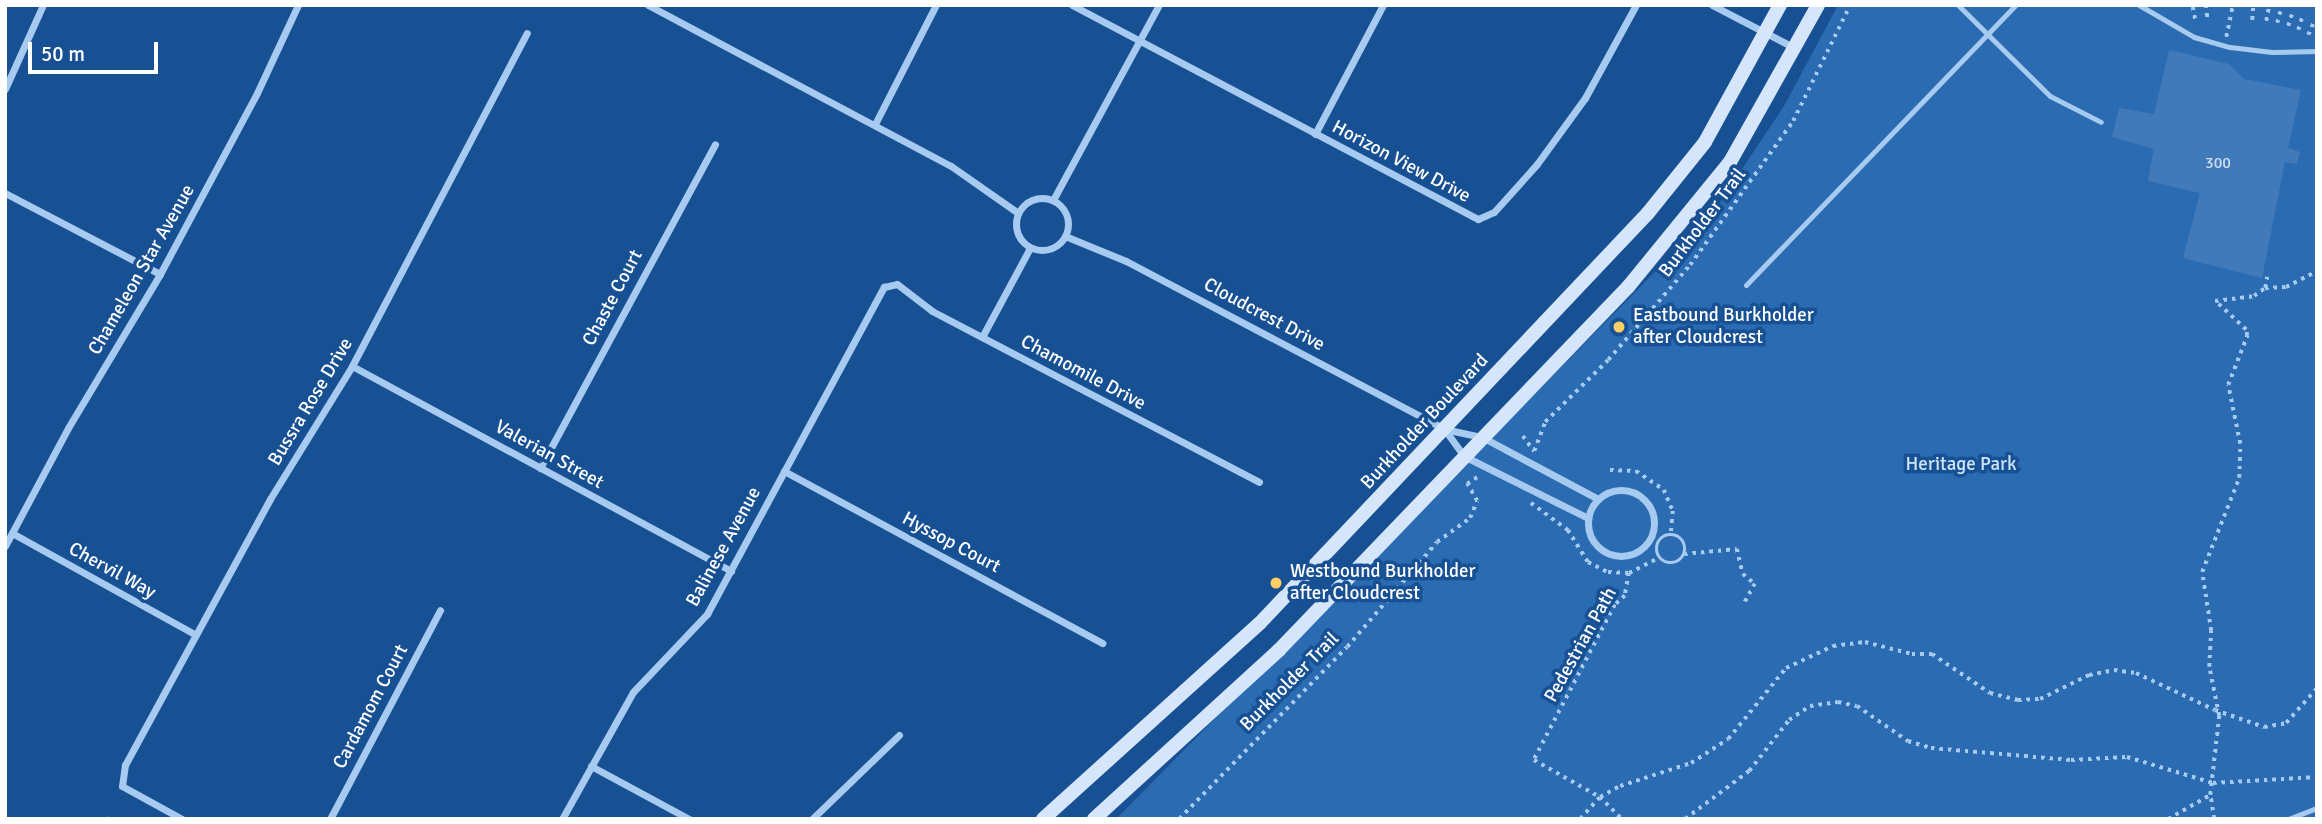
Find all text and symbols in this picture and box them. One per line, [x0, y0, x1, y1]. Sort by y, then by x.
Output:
scale bar [32, 28, 161, 72]
text: 50 m [41, 41, 85, 67]
street label: Horizon View Drive [1328, 116, 1474, 208]
house number: 300 [2205, 153, 2231, 173]
street label: Burkholder Trail [1655, 164, 1751, 282]
street label: Chameleon Star Avenue [84, 181, 200, 359]
street label: Chaste Court [578, 246, 648, 350]
street label: Cloudcrest Drive [1200, 273, 1328, 357]
place label: Eastbound Burkholder after Cloudcrest [1633, 305, 1814, 349]
marker: Eastbound Burkholder after Cloudcrest [1611, 319, 1627, 335]
street label: Chamomile Drive [1017, 330, 1149, 416]
street label: Bussra Rose Drive [264, 334, 358, 470]
street label: Burkholder Boulevard [1357, 350, 1493, 494]
street label: Valerian Street [491, 416, 607, 494]
park label: Heritage Park [1905, 454, 2017, 476]
street label: Balinese Avenue [682, 483, 766, 611]
street label: Hyssop Court [898, 508, 1004, 578]
street label: Chervil Way [65, 538, 159, 604]
place label: Westbound Burkholder after Cloudcrest [1290, 561, 1475, 605]
marker: Westbound Burkholder after Cloudcrest [1268, 575, 1284, 591]
street label: Pedestrian Path [1540, 584, 1622, 706]
street label: Burkholder Trail [1236, 628, 1344, 736]
street label: Cardamom Court [329, 641, 413, 773]

